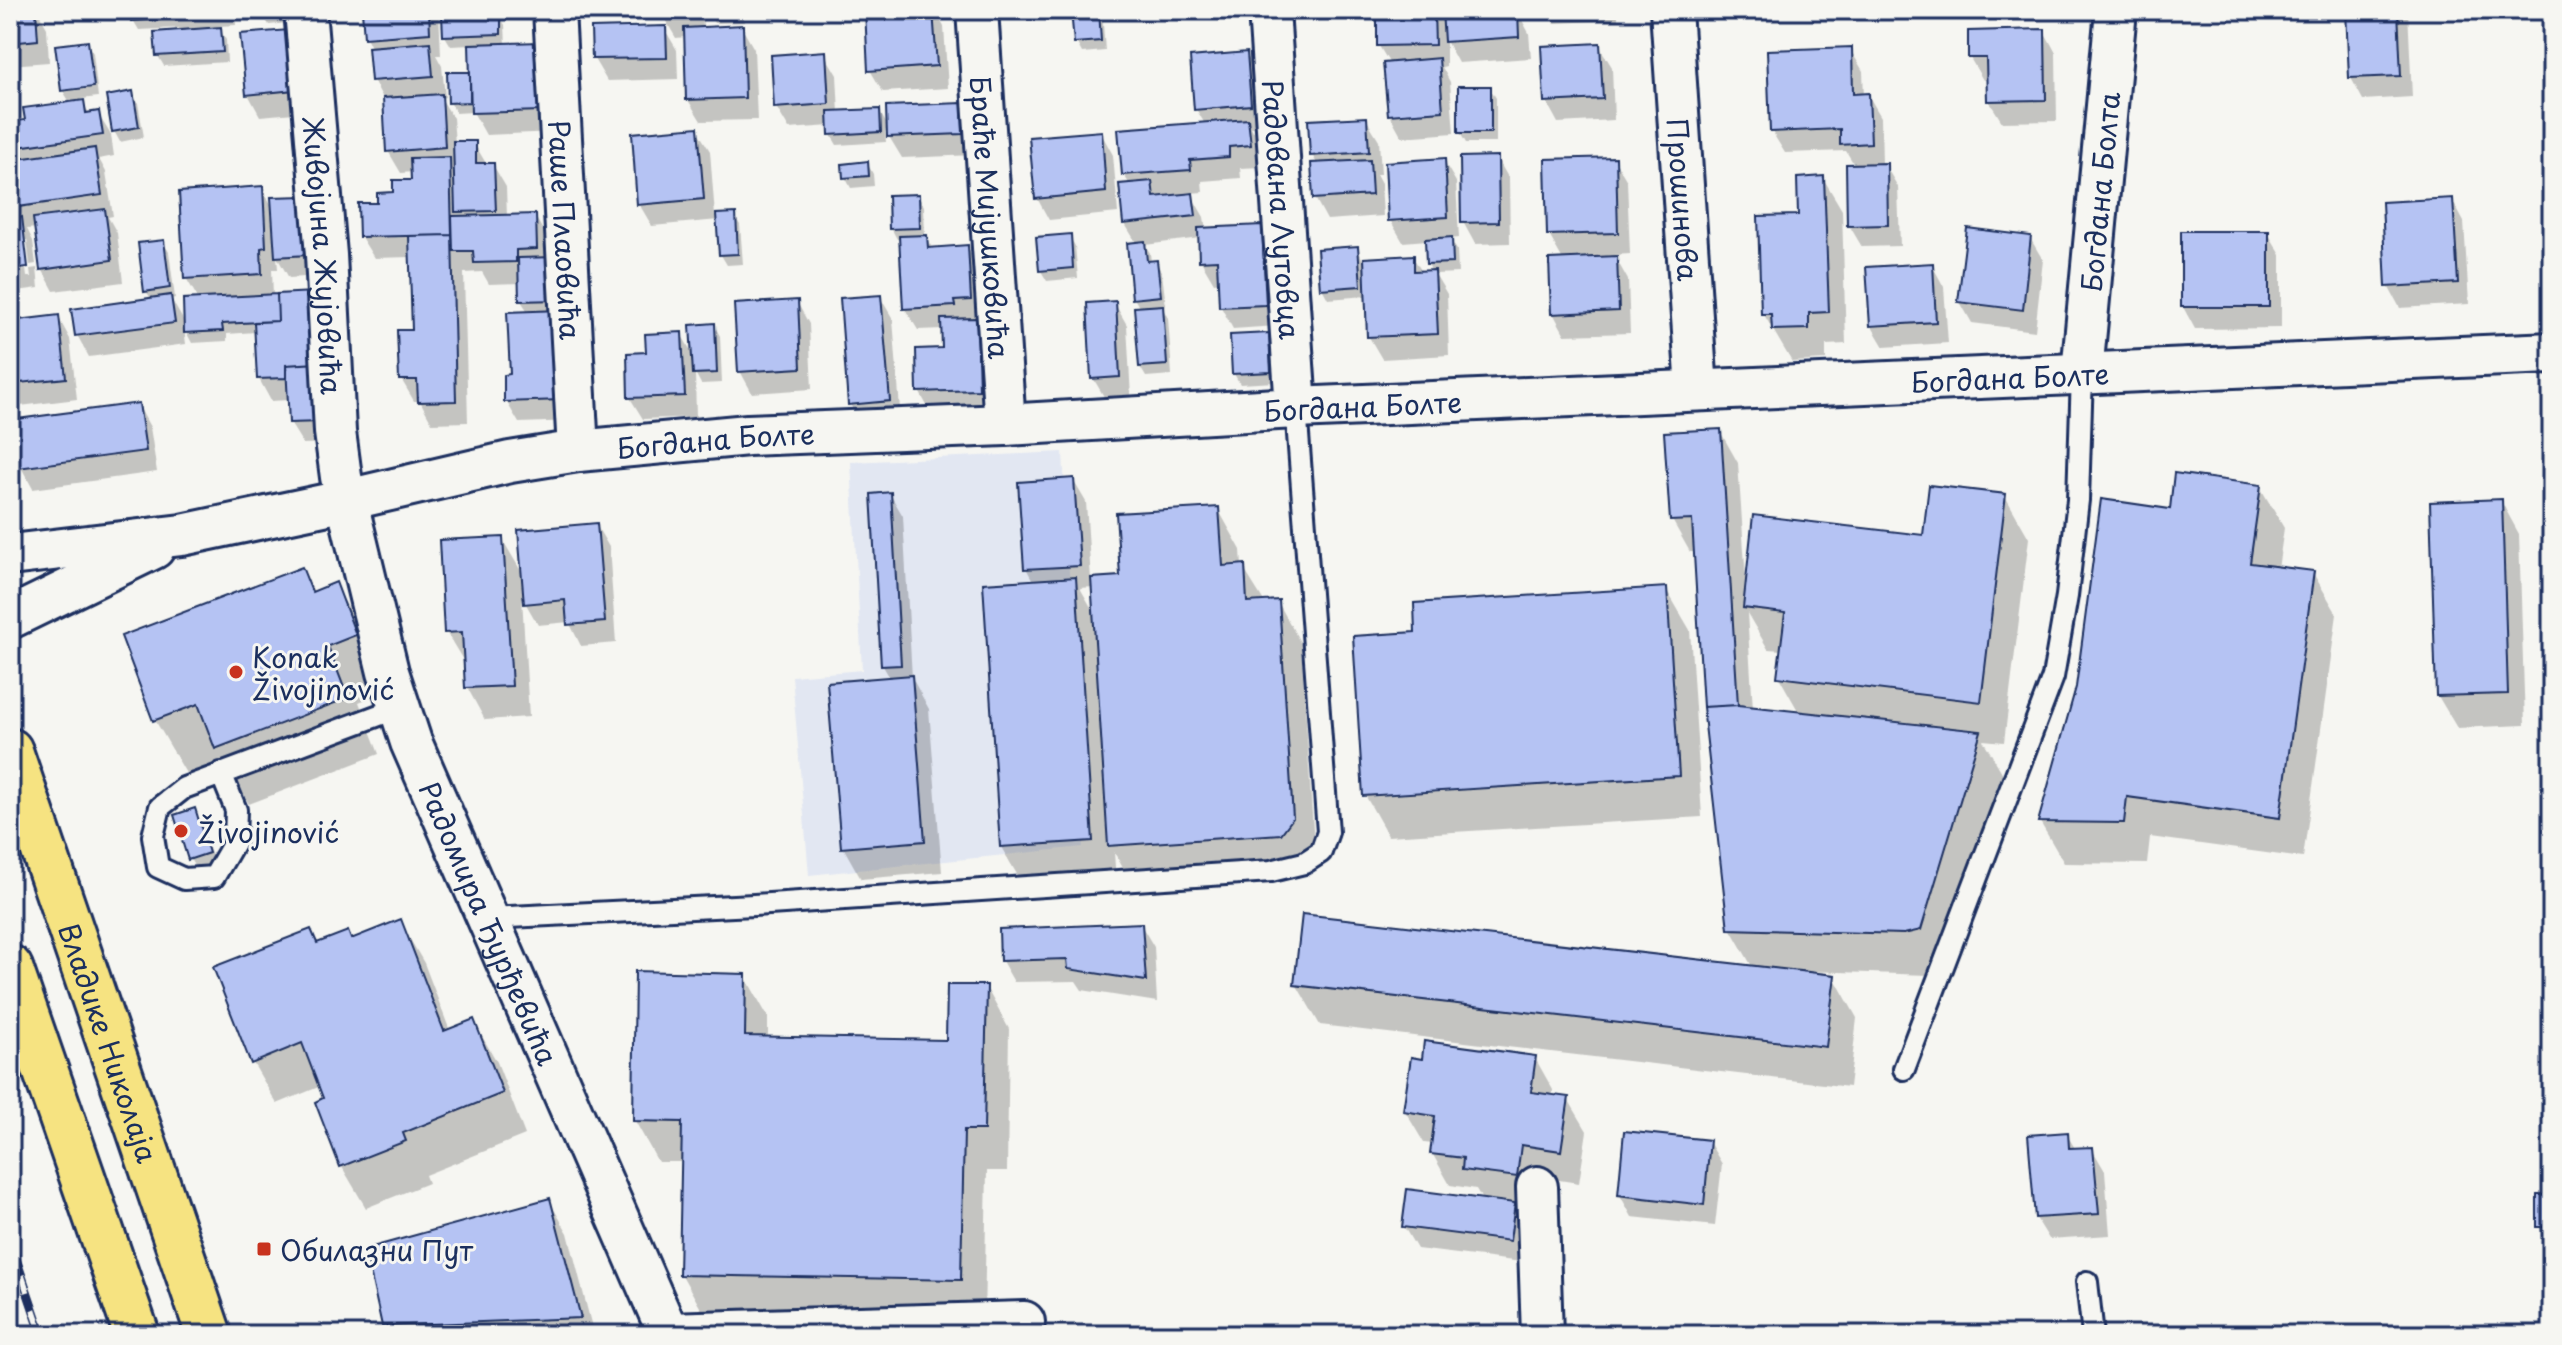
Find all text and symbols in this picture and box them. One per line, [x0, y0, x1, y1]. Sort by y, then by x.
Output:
street label: Браће Мијушковића [960, 75, 1022, 361]
street label: Радована Лутовца [1252, 78, 1313, 342]
street label: Богдана Болта [2068, 89, 2130, 294]
street label: Живојина Жујовића [293, 114, 355, 396]
street label: Прошинова [1657, 117, 1711, 283]
street label: Раше Плаовића [538, 118, 593, 341]
street label: Богдана Болте [1910, 351, 2110, 403]
street label: Богдана Болте [1262, 379, 1463, 431]
street label: Богдана Болте [614, 411, 815, 469]
place label: Konak Živojinović [252, 635, 394, 710]
marker: Konak Živojinović [227, 663, 245, 681]
street label: Радомира Ђурђевића [409, 774, 570, 1072]
place label: Živojinović [197, 810, 339, 853]
marker: Živojinović [172, 822, 190, 840]
street label: Владике Николаја [49, 917, 170, 1168]
place label: Обилазни Пут [280, 1228, 474, 1271]
marker: Обилазни Пут [255, 1240, 273, 1258]

